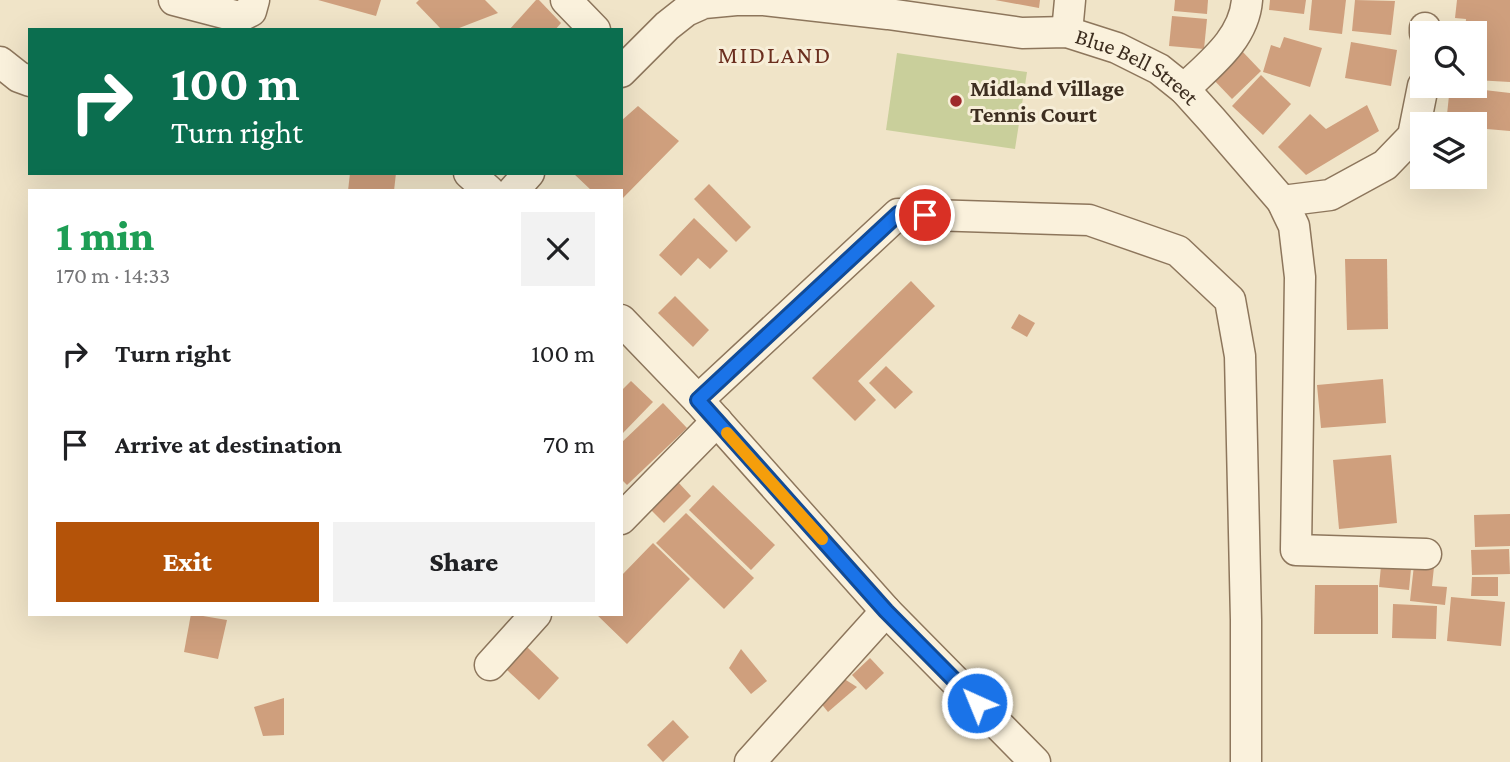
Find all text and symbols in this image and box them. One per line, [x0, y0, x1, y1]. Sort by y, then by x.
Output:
map controls [1410, 21, 1487, 189]
button: search [1410, 21, 1487, 98]
street label: Blue Bell Street [1072, 23, 1205, 110]
district label: MIDLAND [718, 41, 832, 68]
icon: right [56, 56, 147, 147]
text: 100 m [171, 56, 300, 111]
place label: Midland Village Tennis Court [970, 75, 1124, 127]
marker: Midland Village Tennis Court [948, 93, 964, 109]
button: layers [1410, 112, 1487, 189]
text: Turn right [171, 114, 303, 150]
pin [895, 185, 955, 245]
icon: arrive [906, 196, 944, 234]
text: 1 min [56, 212, 154, 259]
button: close [521, 212, 595, 286]
text: 170 m · 14:33 [56, 262, 170, 288]
icon: right [56, 335, 94, 373]
text: Turn right [115, 339, 231, 368]
text: 100 m [531, 339, 595, 368]
icon: arrive [56, 426, 94, 464]
text: Arrive at destination [115, 430, 342, 459]
text: 70 m [543, 430, 595, 459]
button: Exit [56, 522, 319, 602]
button: Share [333, 522, 595, 602]
position arrow [940, 666, 1014, 740]

